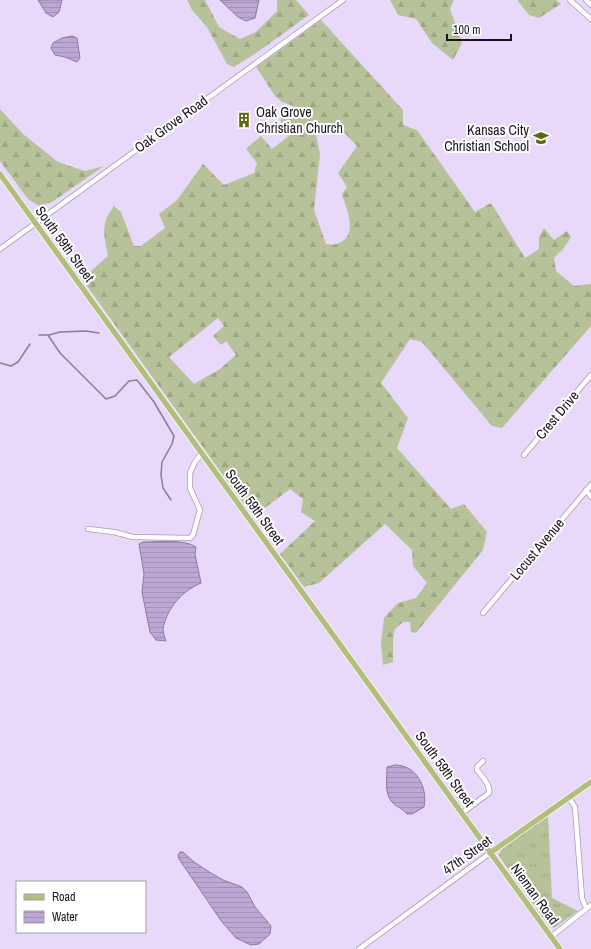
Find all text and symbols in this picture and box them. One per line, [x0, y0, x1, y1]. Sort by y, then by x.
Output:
scale bar [447, 16, 511, 42]
text: 100 m [453, 22, 480, 38]
street label: Oak Grove Road [131, 91, 211, 157]
place label: Oak Grove Christian Church [256, 103, 343, 137]
building icon: Oak Grove Christian Church [235, 111, 253, 129]
place label: Kansas City Christian School [444, 121, 529, 155]
school or university icon: Kansas City Christian School [532, 129, 550, 147]
street label: South 59th Street [31, 203, 99, 285]
street label: Crest Drive [531, 387, 583, 443]
street label: South 59th Street [221, 466, 289, 548]
street label: Locust Avenue [506, 514, 568, 584]
street label: South 59th Street [411, 728, 479, 810]
street label: 47th Street [439, 831, 495, 879]
street label: Nieman Road [507, 860, 563, 928]
legend [16, 881, 146, 933]
text: Road [52, 889, 76, 905]
text: Water [52, 909, 79, 925]

